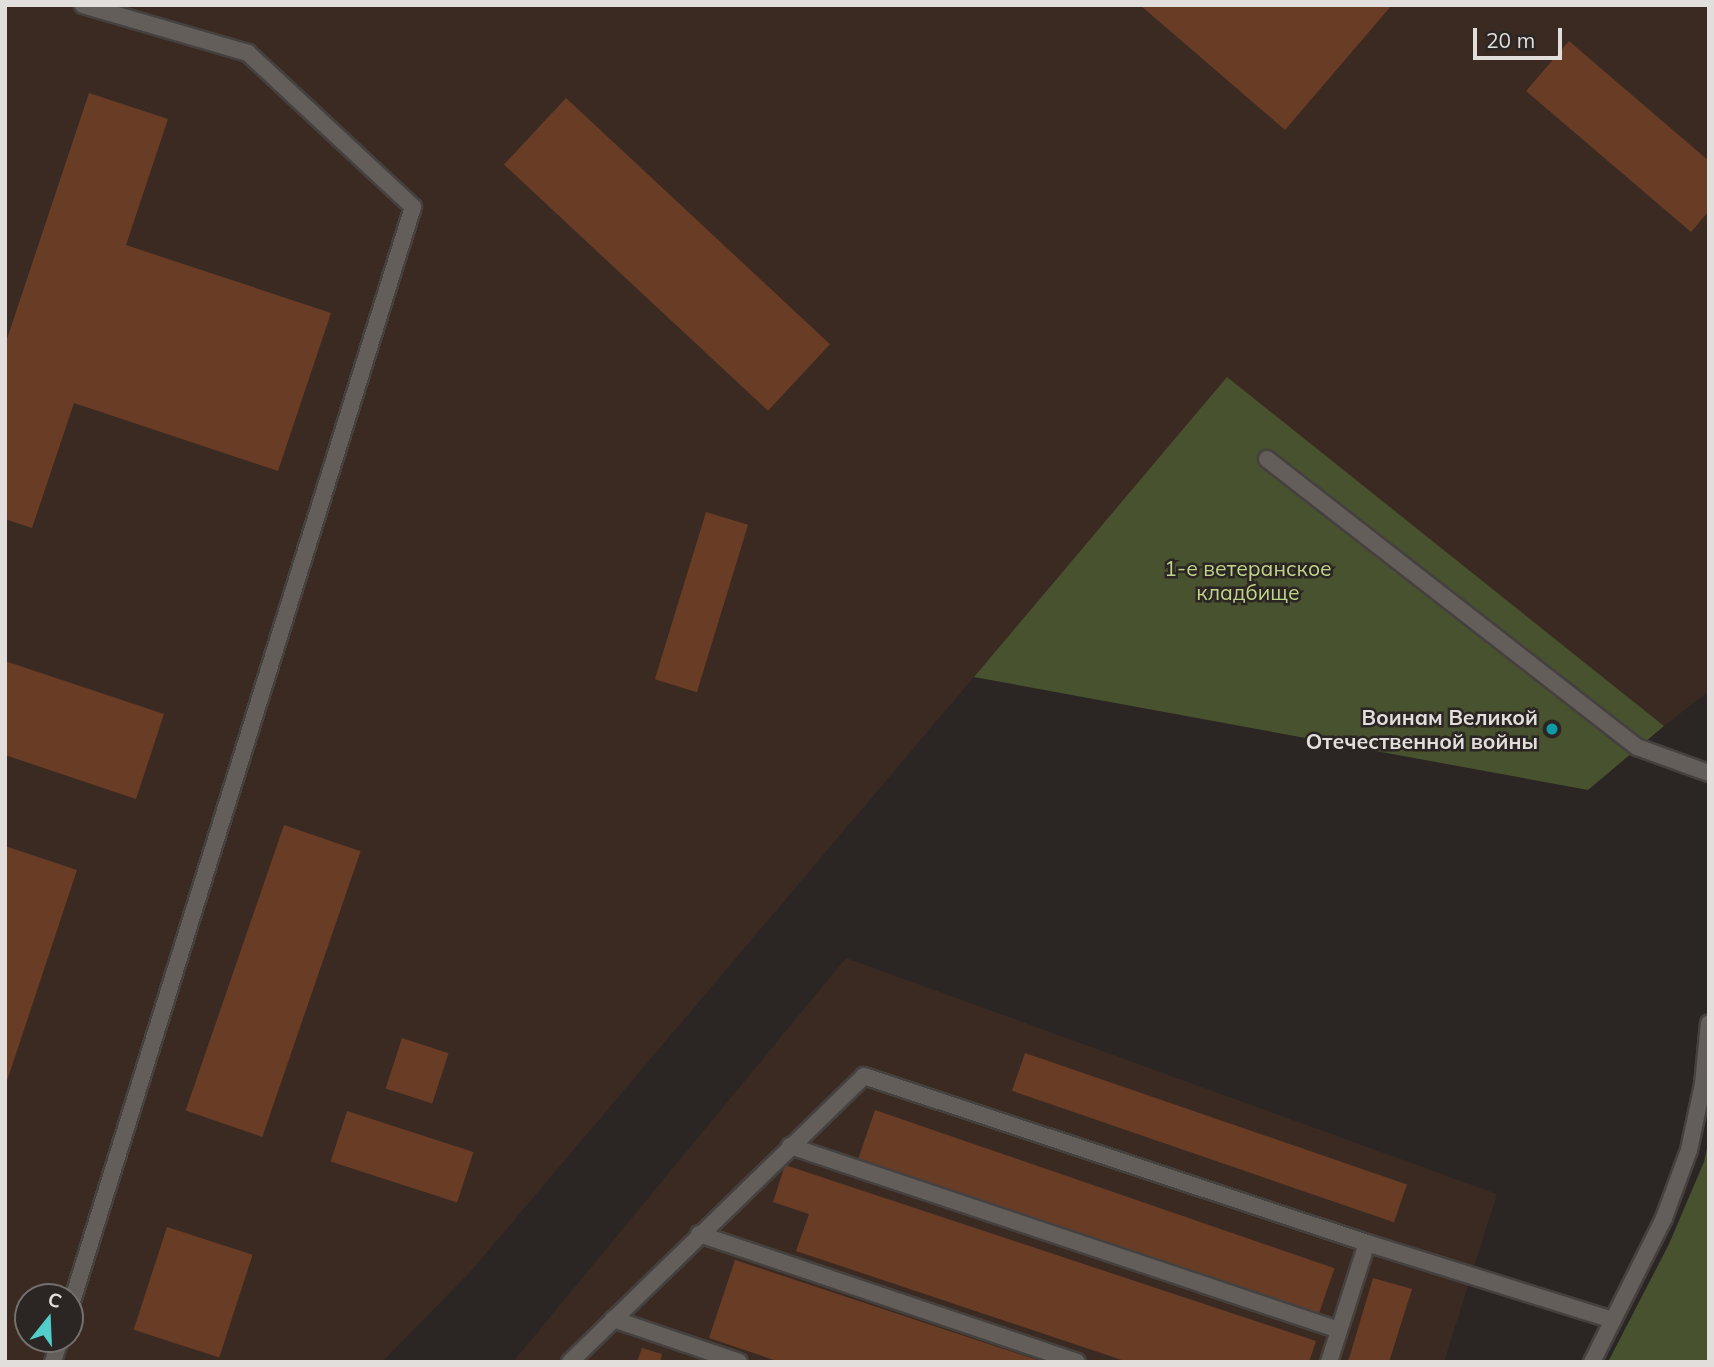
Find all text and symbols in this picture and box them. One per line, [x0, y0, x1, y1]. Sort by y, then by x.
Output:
scale bar [1476, 14, 1565, 58]
text: 20 m [1486, 27, 1535, 53]
park label: 1-е ветеранское кладбище [1164, 555, 1332, 605]
place label: Воинам Великой Отечественной войны [1306, 704, 1538, 754]
marker: Воинам Великой Отечественной войны [1544, 721, 1560, 737]
north arrow [14, 1283, 84, 1353]
text: С [45, 1287, 65, 1313]

